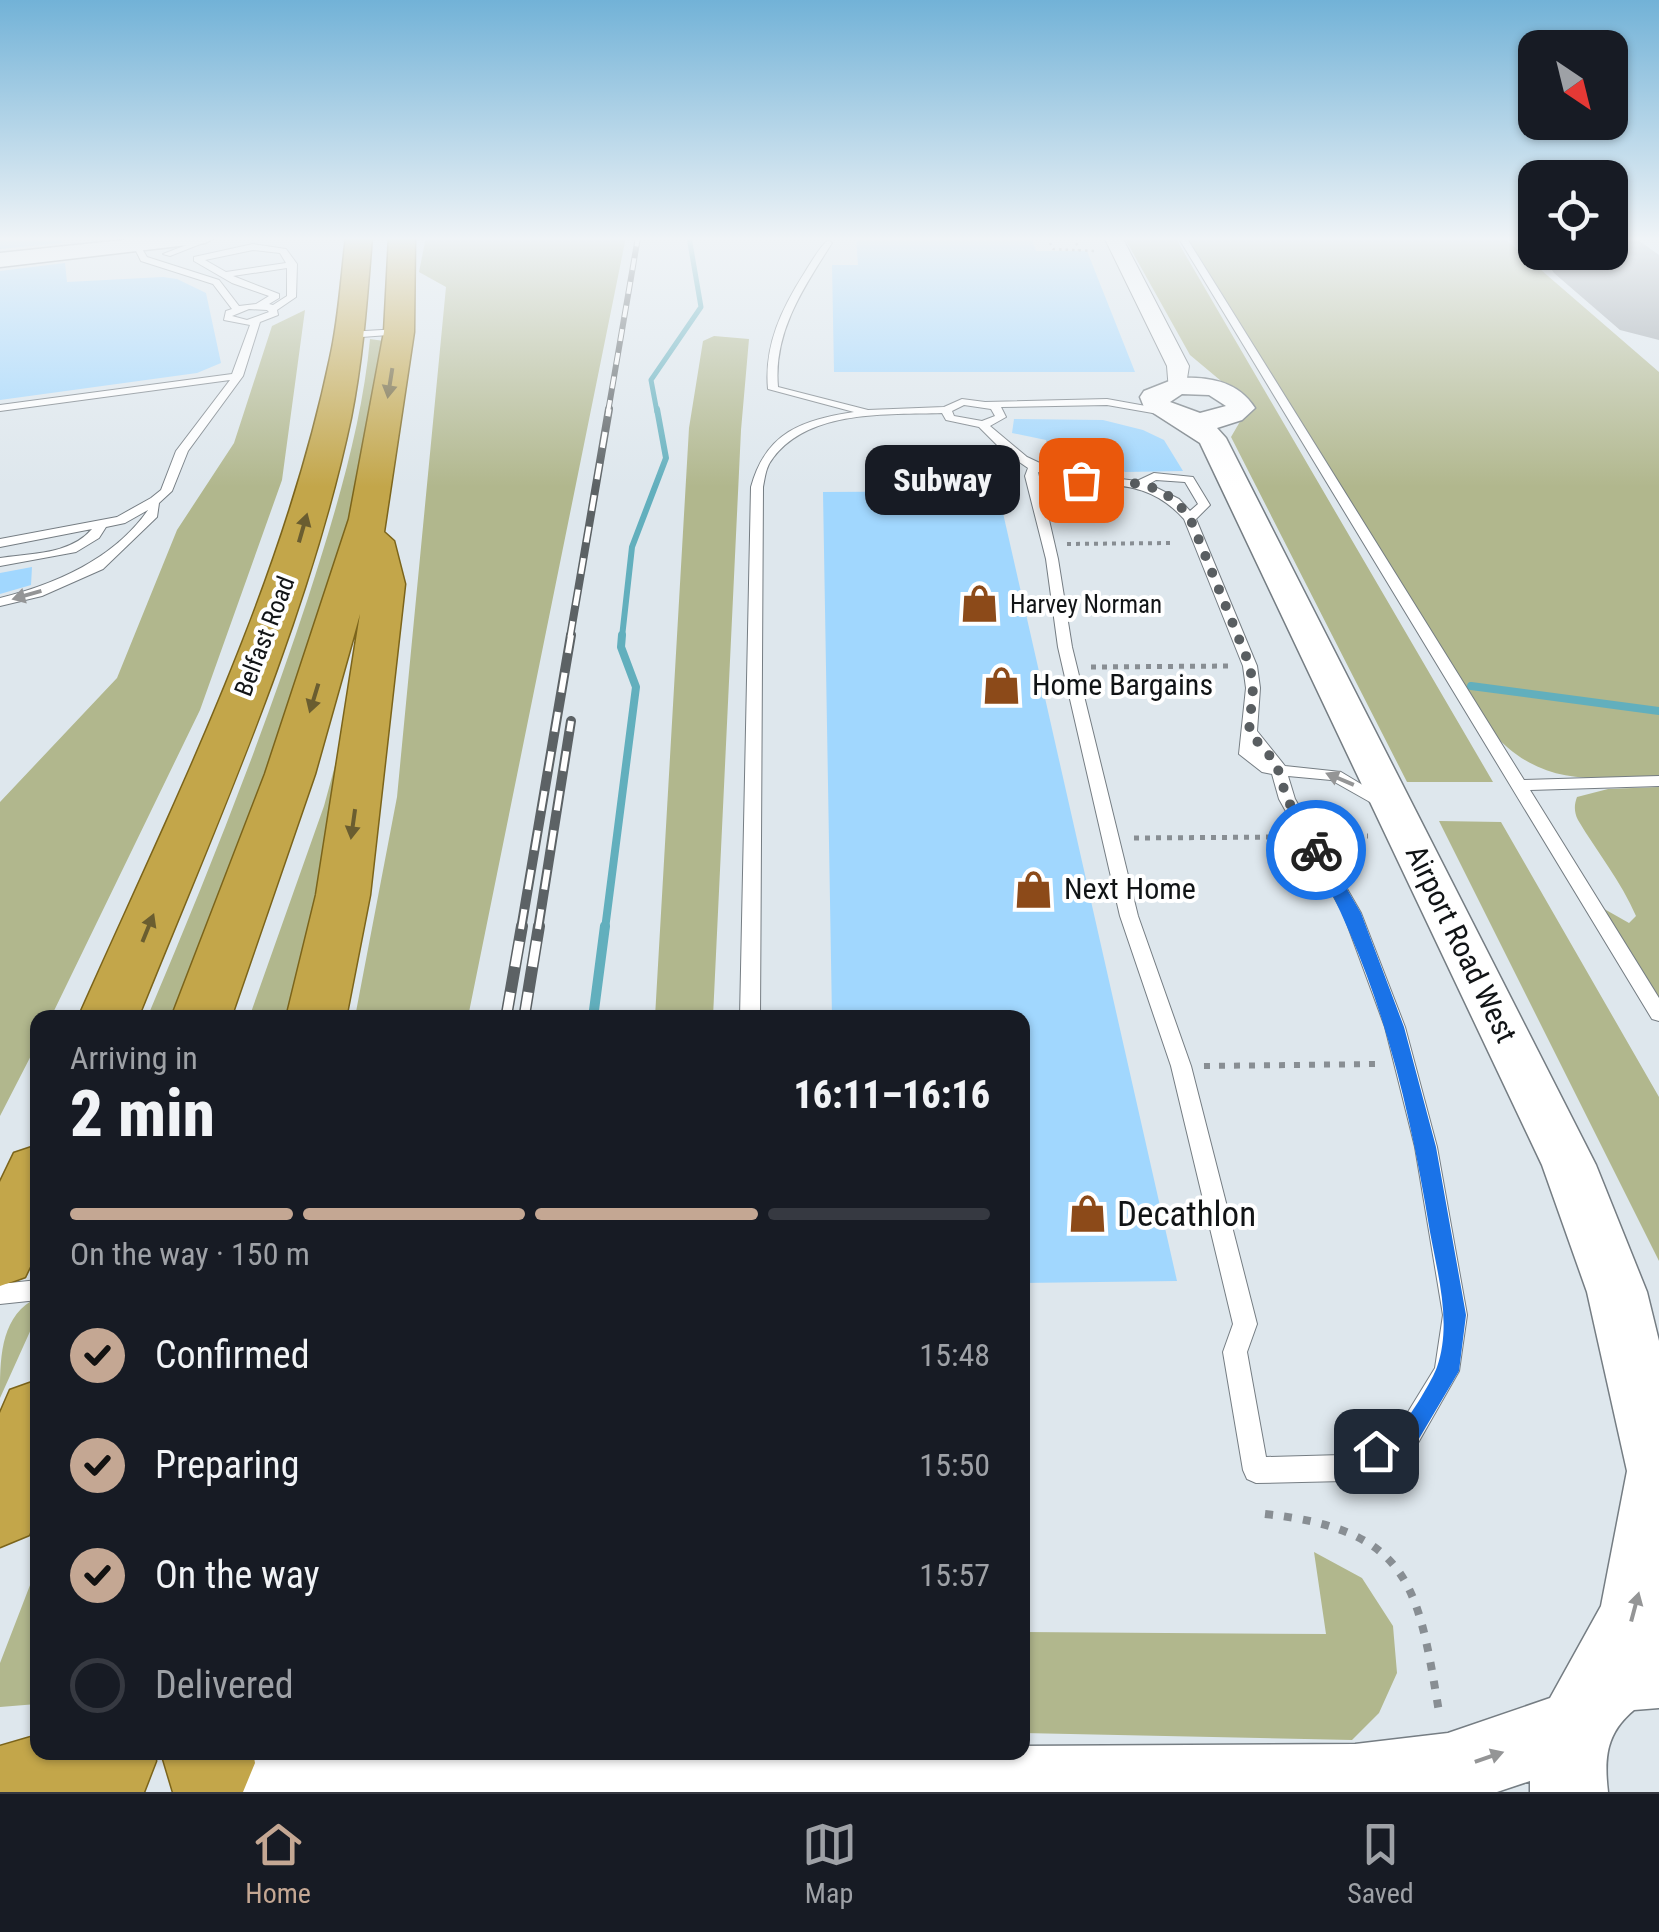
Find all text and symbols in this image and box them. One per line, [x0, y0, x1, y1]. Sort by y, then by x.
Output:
north arrow [1518, 30, 1628, 140]
map controls [1518, 30, 1628, 270]
button: locate [1518, 160, 1628, 270]
one-way arrow [382, 368, 397, 399]
pin [1039, 438, 1124, 523]
callout: Subway [866, 445, 1021, 515]
icon: bag [1054, 453, 1109, 508]
text: Subway [893, 461, 992, 499]
one-way arrow [296, 512, 311, 542]
street label: Belfast Road [228, 572, 301, 700]
shop icon: Harvey Norman [959, 583, 1001, 625]
one-way arrow [12, 588, 43, 604]
place label: Harvey Norman [1010, 590, 1162, 619]
shop icon: Home Bargains [981, 664, 1023, 706]
place label: Home Bargains [1032, 667, 1213, 702]
one-way arrow [306, 684, 321, 714]
one-way arrow [1325, 771, 1355, 787]
courier [1266, 800, 1366, 900]
one-way arrow [345, 808, 361, 840]
icon: bike [1289, 823, 1344, 878]
street label: Airport Road West [1399, 840, 1524, 1048]
shop icon: Next Home [1013, 868, 1055, 910]
place label: Next Home [1064, 871, 1196, 906]
one-way arrow [140, 914, 156, 943]
text: Arriving in [70, 1039, 198, 1077]
text: 16:11–16:16 [793, 1073, 990, 1117]
text: 2 min [70, 1076, 215, 1152]
shop icon: Decathlon [1066, 1193, 1108, 1235]
place label: Decathlon [1117, 1194, 1256, 1235]
text: On the way · 150 m [70, 1235, 310, 1273]
icon: check [70, 1328, 125, 1383]
text: Confirmed [155, 1333, 310, 1377]
text: 15:48 [919, 1336, 990, 1374]
pin [1334, 1409, 1419, 1494]
icon: home [1349, 1424, 1404, 1479]
icon: check [70, 1438, 125, 1493]
text: Preparing [155, 1443, 300, 1487]
text: 15:50 [919, 1446, 990, 1484]
icon: check [70, 1548, 125, 1603]
text: On the way [155, 1553, 320, 1597]
text: 15:57 [919, 1556, 990, 1594]
one-way arrow [1627, 1592, 1643, 1623]
text: Delivered [155, 1663, 294, 1707]
one-way arrow [1475, 1748, 1505, 1763]
tab: Home [245, 1817, 311, 1910]
tab: Map [802, 1817, 857, 1910]
tab: Saved [1347, 1817, 1414, 1910]

